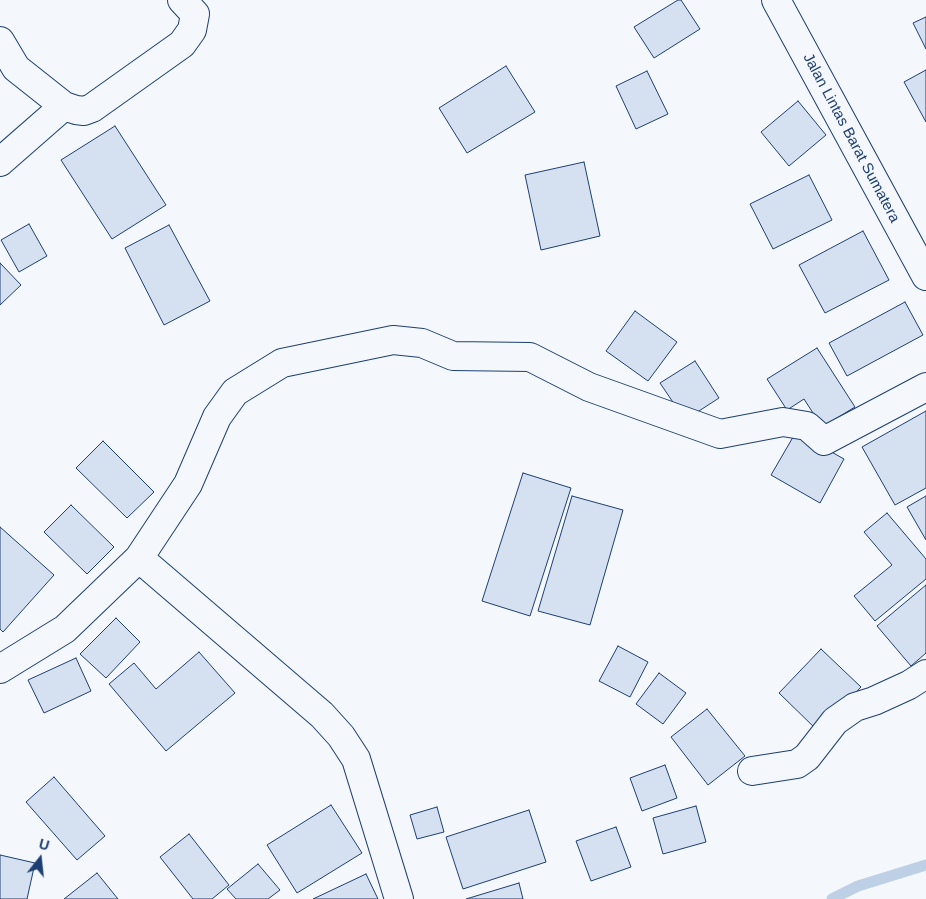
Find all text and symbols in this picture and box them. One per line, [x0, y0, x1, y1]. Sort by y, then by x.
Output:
street label: Jalan Lintas Barat Sumatera [799, 50, 903, 226]
north arrow [15, 834, 65, 884]
text: U [37, 835, 51, 854]

